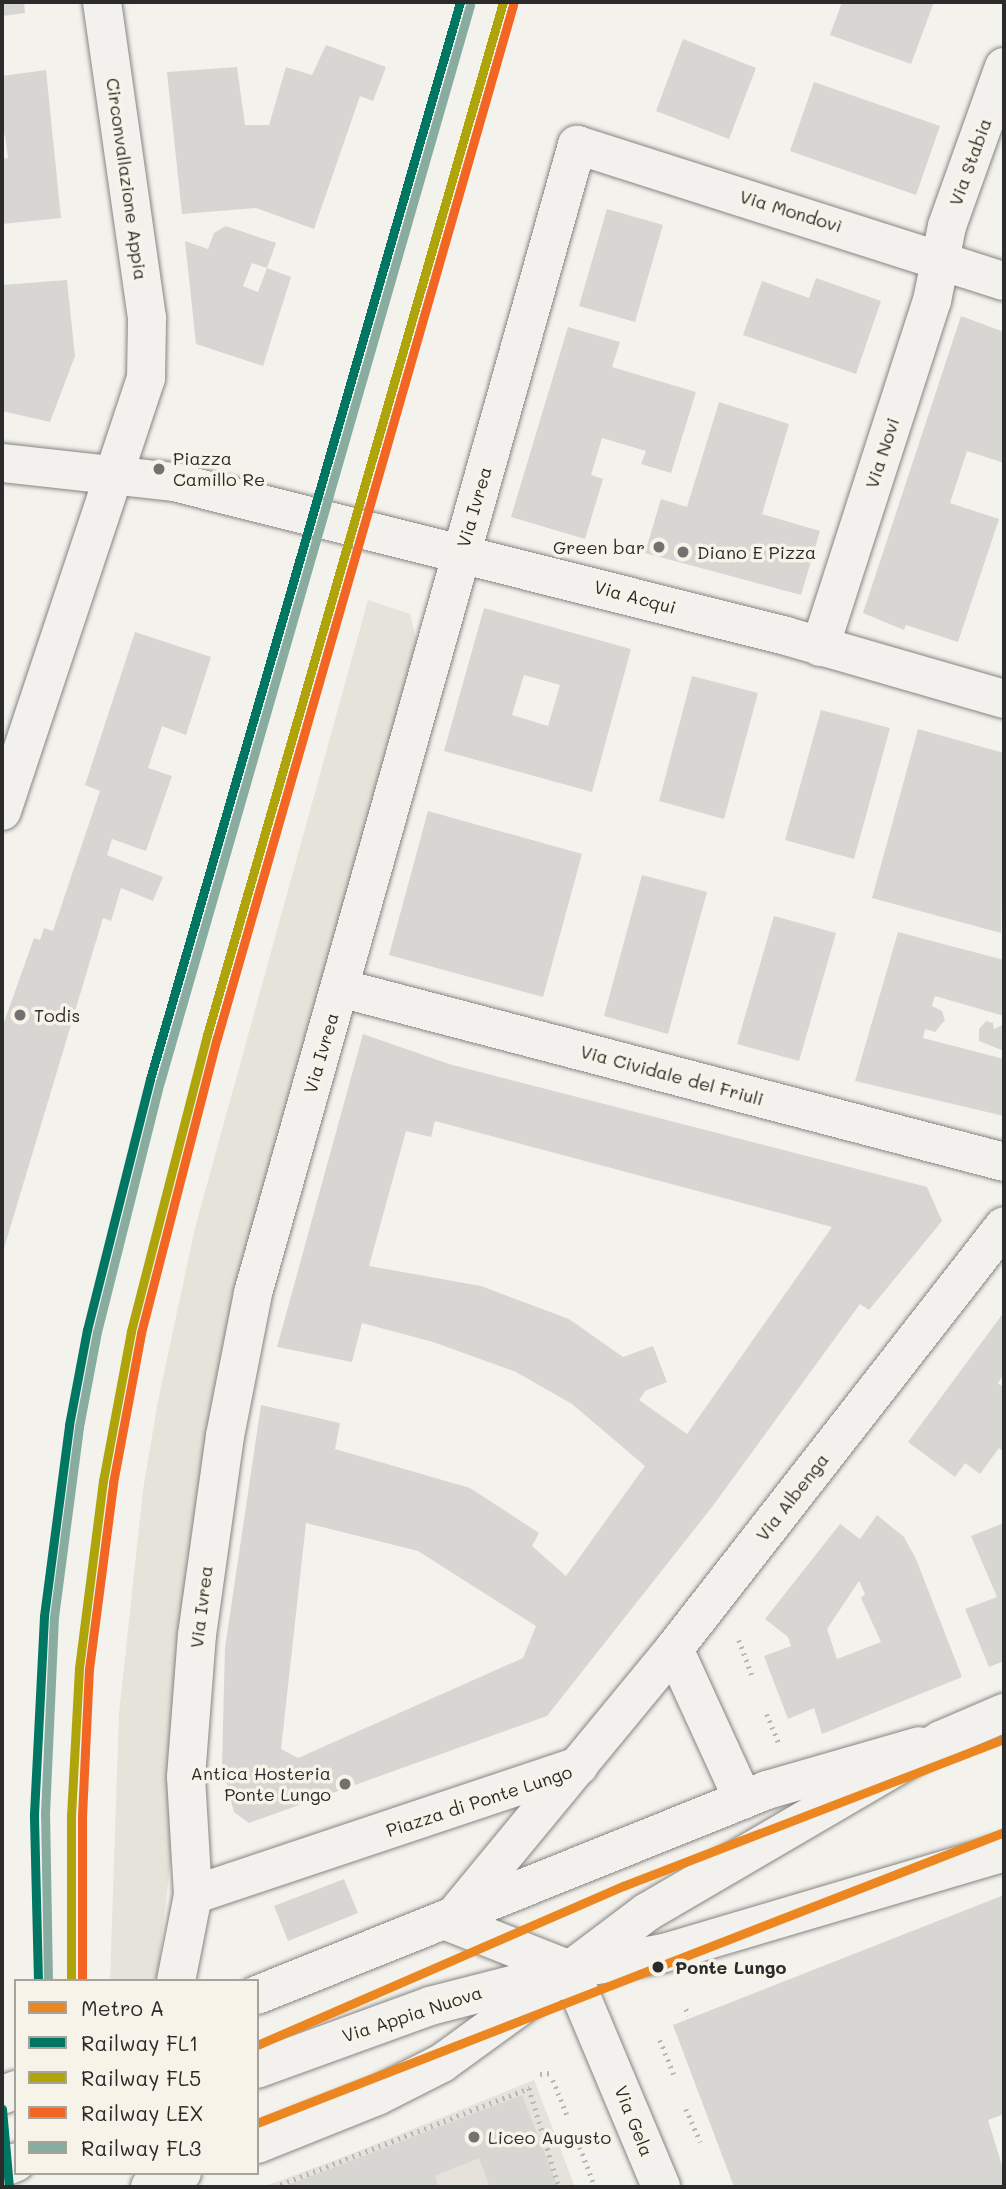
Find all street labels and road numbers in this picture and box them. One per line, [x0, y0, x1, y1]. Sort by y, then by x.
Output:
street label: Circonvallazione Appia [102, 76, 152, 282]
street label: Via Stabia [944, 115, 996, 209]
street label: Via Mondovì [737, 185, 845, 237]
street label: Via Novi [860, 415, 904, 491]
street label: Via Ivrea [452, 464, 496, 550]
street label: Via Acqui [592, 576, 678, 618]
street label: Via Ivrea [299, 1010, 343, 1096]
street label: Via Cividale del Friuli [578, 1040, 766, 1110]
street label: Via Albenga [751, 1449, 833, 1545]
street label: Via Ivrea [185, 1565, 217, 1649]
street label: Piazza di Ponte Lungo [383, 1761, 575, 1841]
street label: Via Appia Nuova [339, 1981, 485, 2047]
street label: Via Gela [610, 2083, 658, 2159]

